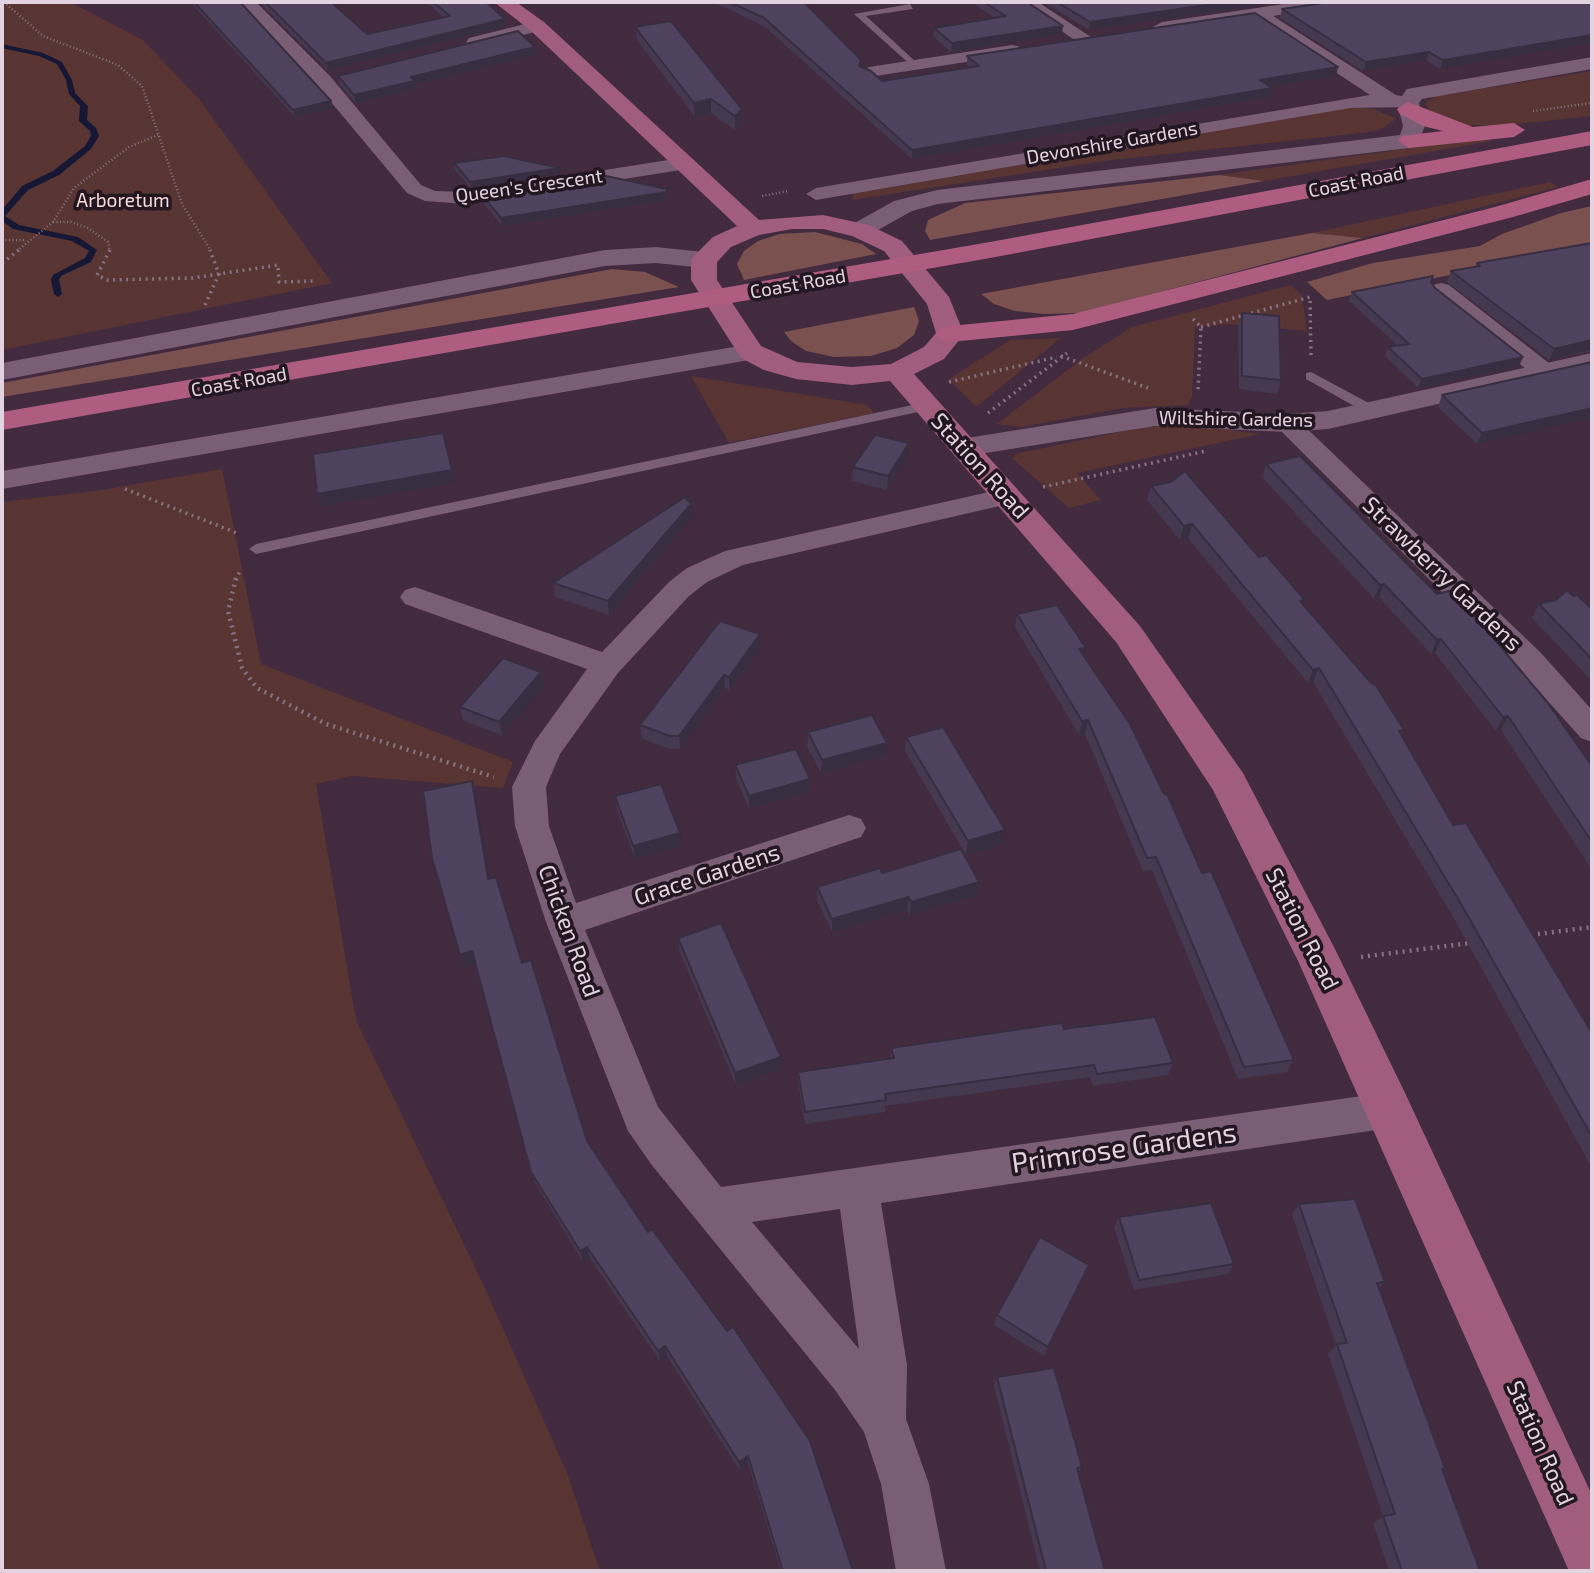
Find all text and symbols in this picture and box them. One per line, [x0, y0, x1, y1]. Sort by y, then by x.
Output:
street label: Devonshire Gardens [1025, 117, 1199, 169]
street label: Coast Road [1306, 162, 1406, 202]
street label: Queen's Crescent [454, 164, 604, 208]
park label: Arboretum [76, 190, 170, 212]
street label: Coast Road [748, 264, 848, 304]
street label: Coast Road [189, 362, 289, 402]
street label: Wiltshire Gardens [1159, 406, 1313, 432]
street label: Station Road [925, 407, 1035, 525]
street label: Strawberry Gardens [1357, 491, 1527, 657]
street label: Grace Gardens [631, 838, 783, 912]
street label: Chicken Road [532, 861, 606, 1001]
street label: Station Road [1259, 863, 1345, 995]
street label: Primrose Gardens [1009, 1116, 1239, 1180]
street label: Station Road [1500, 1377, 1580, 1509]

